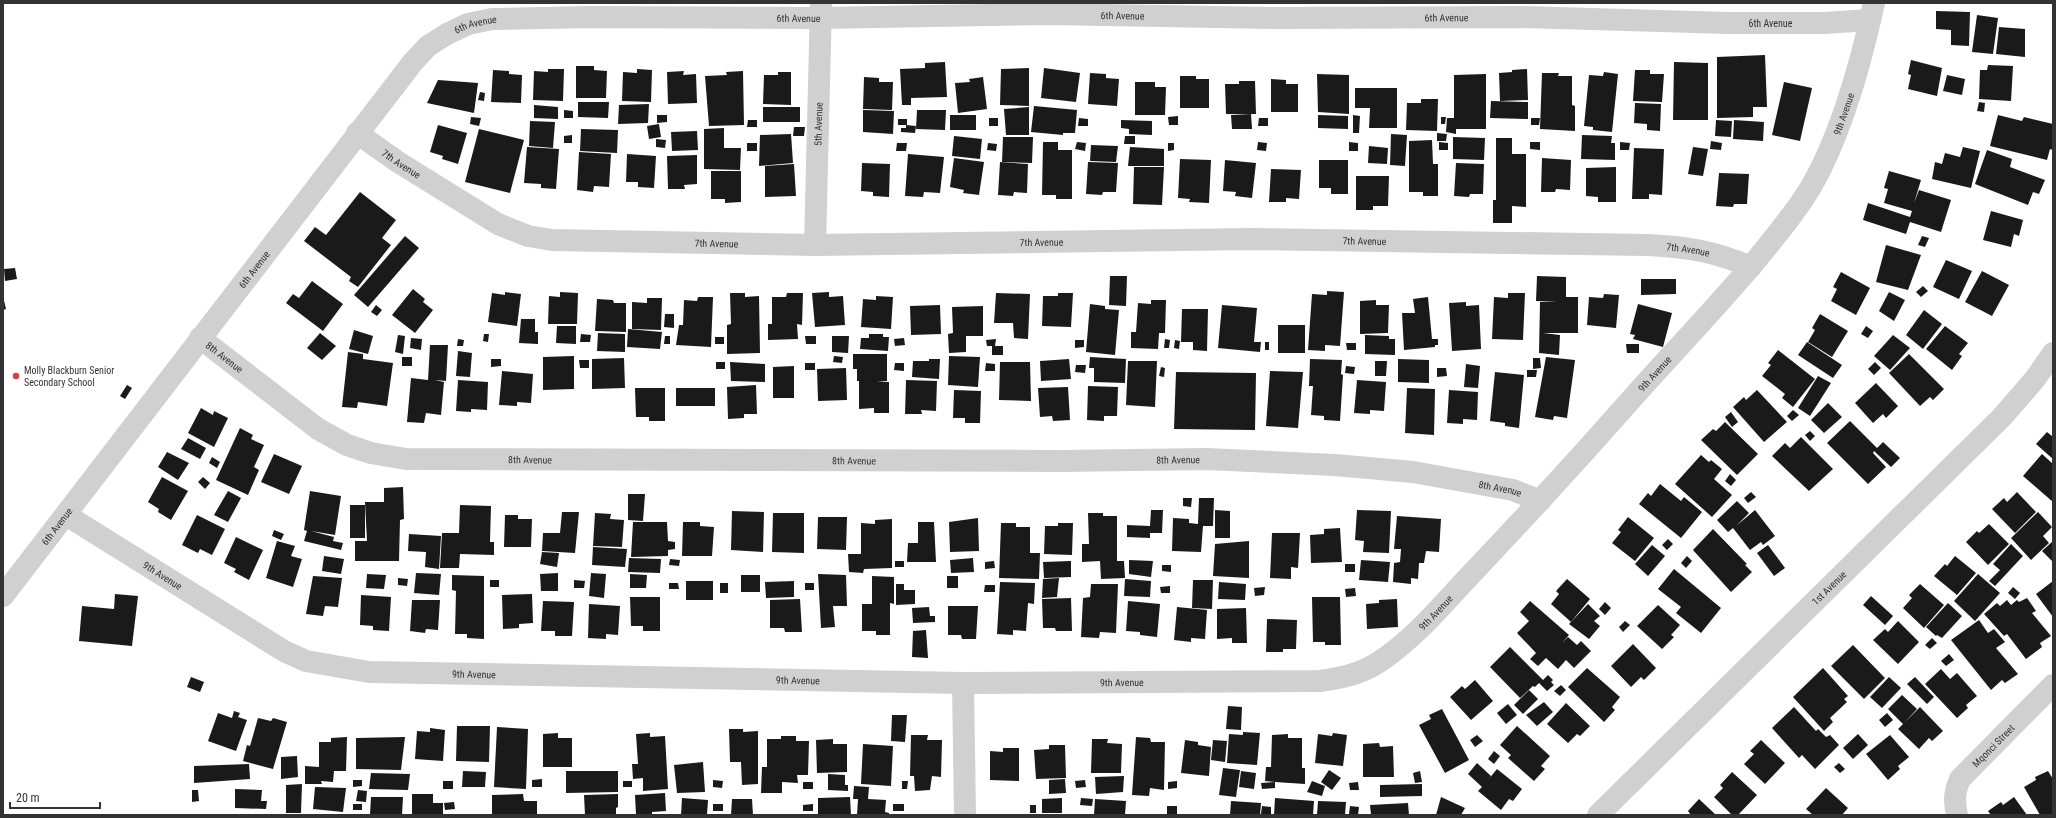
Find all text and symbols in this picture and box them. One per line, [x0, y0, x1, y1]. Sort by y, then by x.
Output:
street label: 6th Avenue [1100, 9, 1145, 21]
street label: 6th Avenue [777, 12, 821, 23]
street label: 6th Avenue [1425, 12, 1469, 23]
street label: 6th Avenue [452, 13, 497, 35]
street label: 6th Avenue [1748, 18, 1793, 29]
street label: 9th Avenue [1831, 91, 1856, 137]
street label: 5th Avenue [812, 102, 824, 146]
street label: 7th Avenue [380, 147, 423, 180]
street label: 7th Avenue [1342, 235, 1387, 247]
street label: 7th Avenue [1019, 236, 1064, 248]
street label: 7th Avenue [694, 237, 739, 249]
street label: 7th Avenue [1666, 241, 1711, 258]
street label: 6th Avenue [236, 248, 272, 290]
street label: 8th Avenue [204, 339, 246, 375]
street label: 9th Avenue [1636, 353, 1673, 394]
place label: Molly Blackburn Senior Secondary School [24, 365, 114, 388]
marker: Molly Blackburn Senior Secondary School [11, 371, 21, 381]
street label: 8th Avenue [508, 454, 552, 465]
street label: 8th Avenue [1156, 454, 1200, 465]
street label: 8th Avenue [832, 455, 876, 466]
street label: 8th Avenue [1478, 478, 1524, 499]
street label: 6th Avenue [39, 505, 74, 547]
street label: 9th Avenue [141, 559, 185, 592]
street label: 1st Avenue [1809, 568, 1848, 607]
street label: 9th Avenue [1416, 592, 1455, 632]
street label: 9th Avenue [452, 668, 496, 680]
street label: 9th Avenue [776, 674, 820, 686]
street label: 9th Avenue [1100, 676, 1144, 688]
street label: Mqonci Street [1970, 722, 2016, 769]
scale bar [10, 784, 100, 810]
text: 20 m [16, 791, 40, 805]

